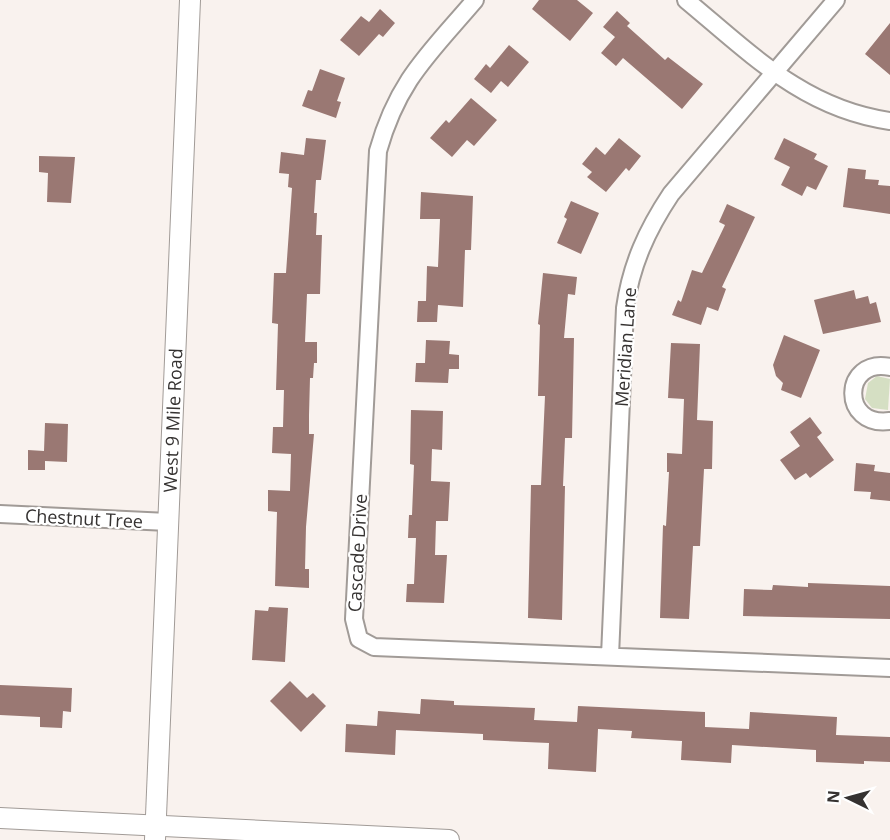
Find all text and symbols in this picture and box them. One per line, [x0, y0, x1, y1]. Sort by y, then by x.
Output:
street label: Meridian Lane [609, 286, 641, 408]
street label: West 9 Mile Road [157, 348, 187, 493]
street label: Cascade Drive [342, 493, 372, 613]
street label: Chestnut Tree [24, 503, 144, 533]
north arrow [818, 768, 878, 828]
text: N [822, 789, 845, 804]

